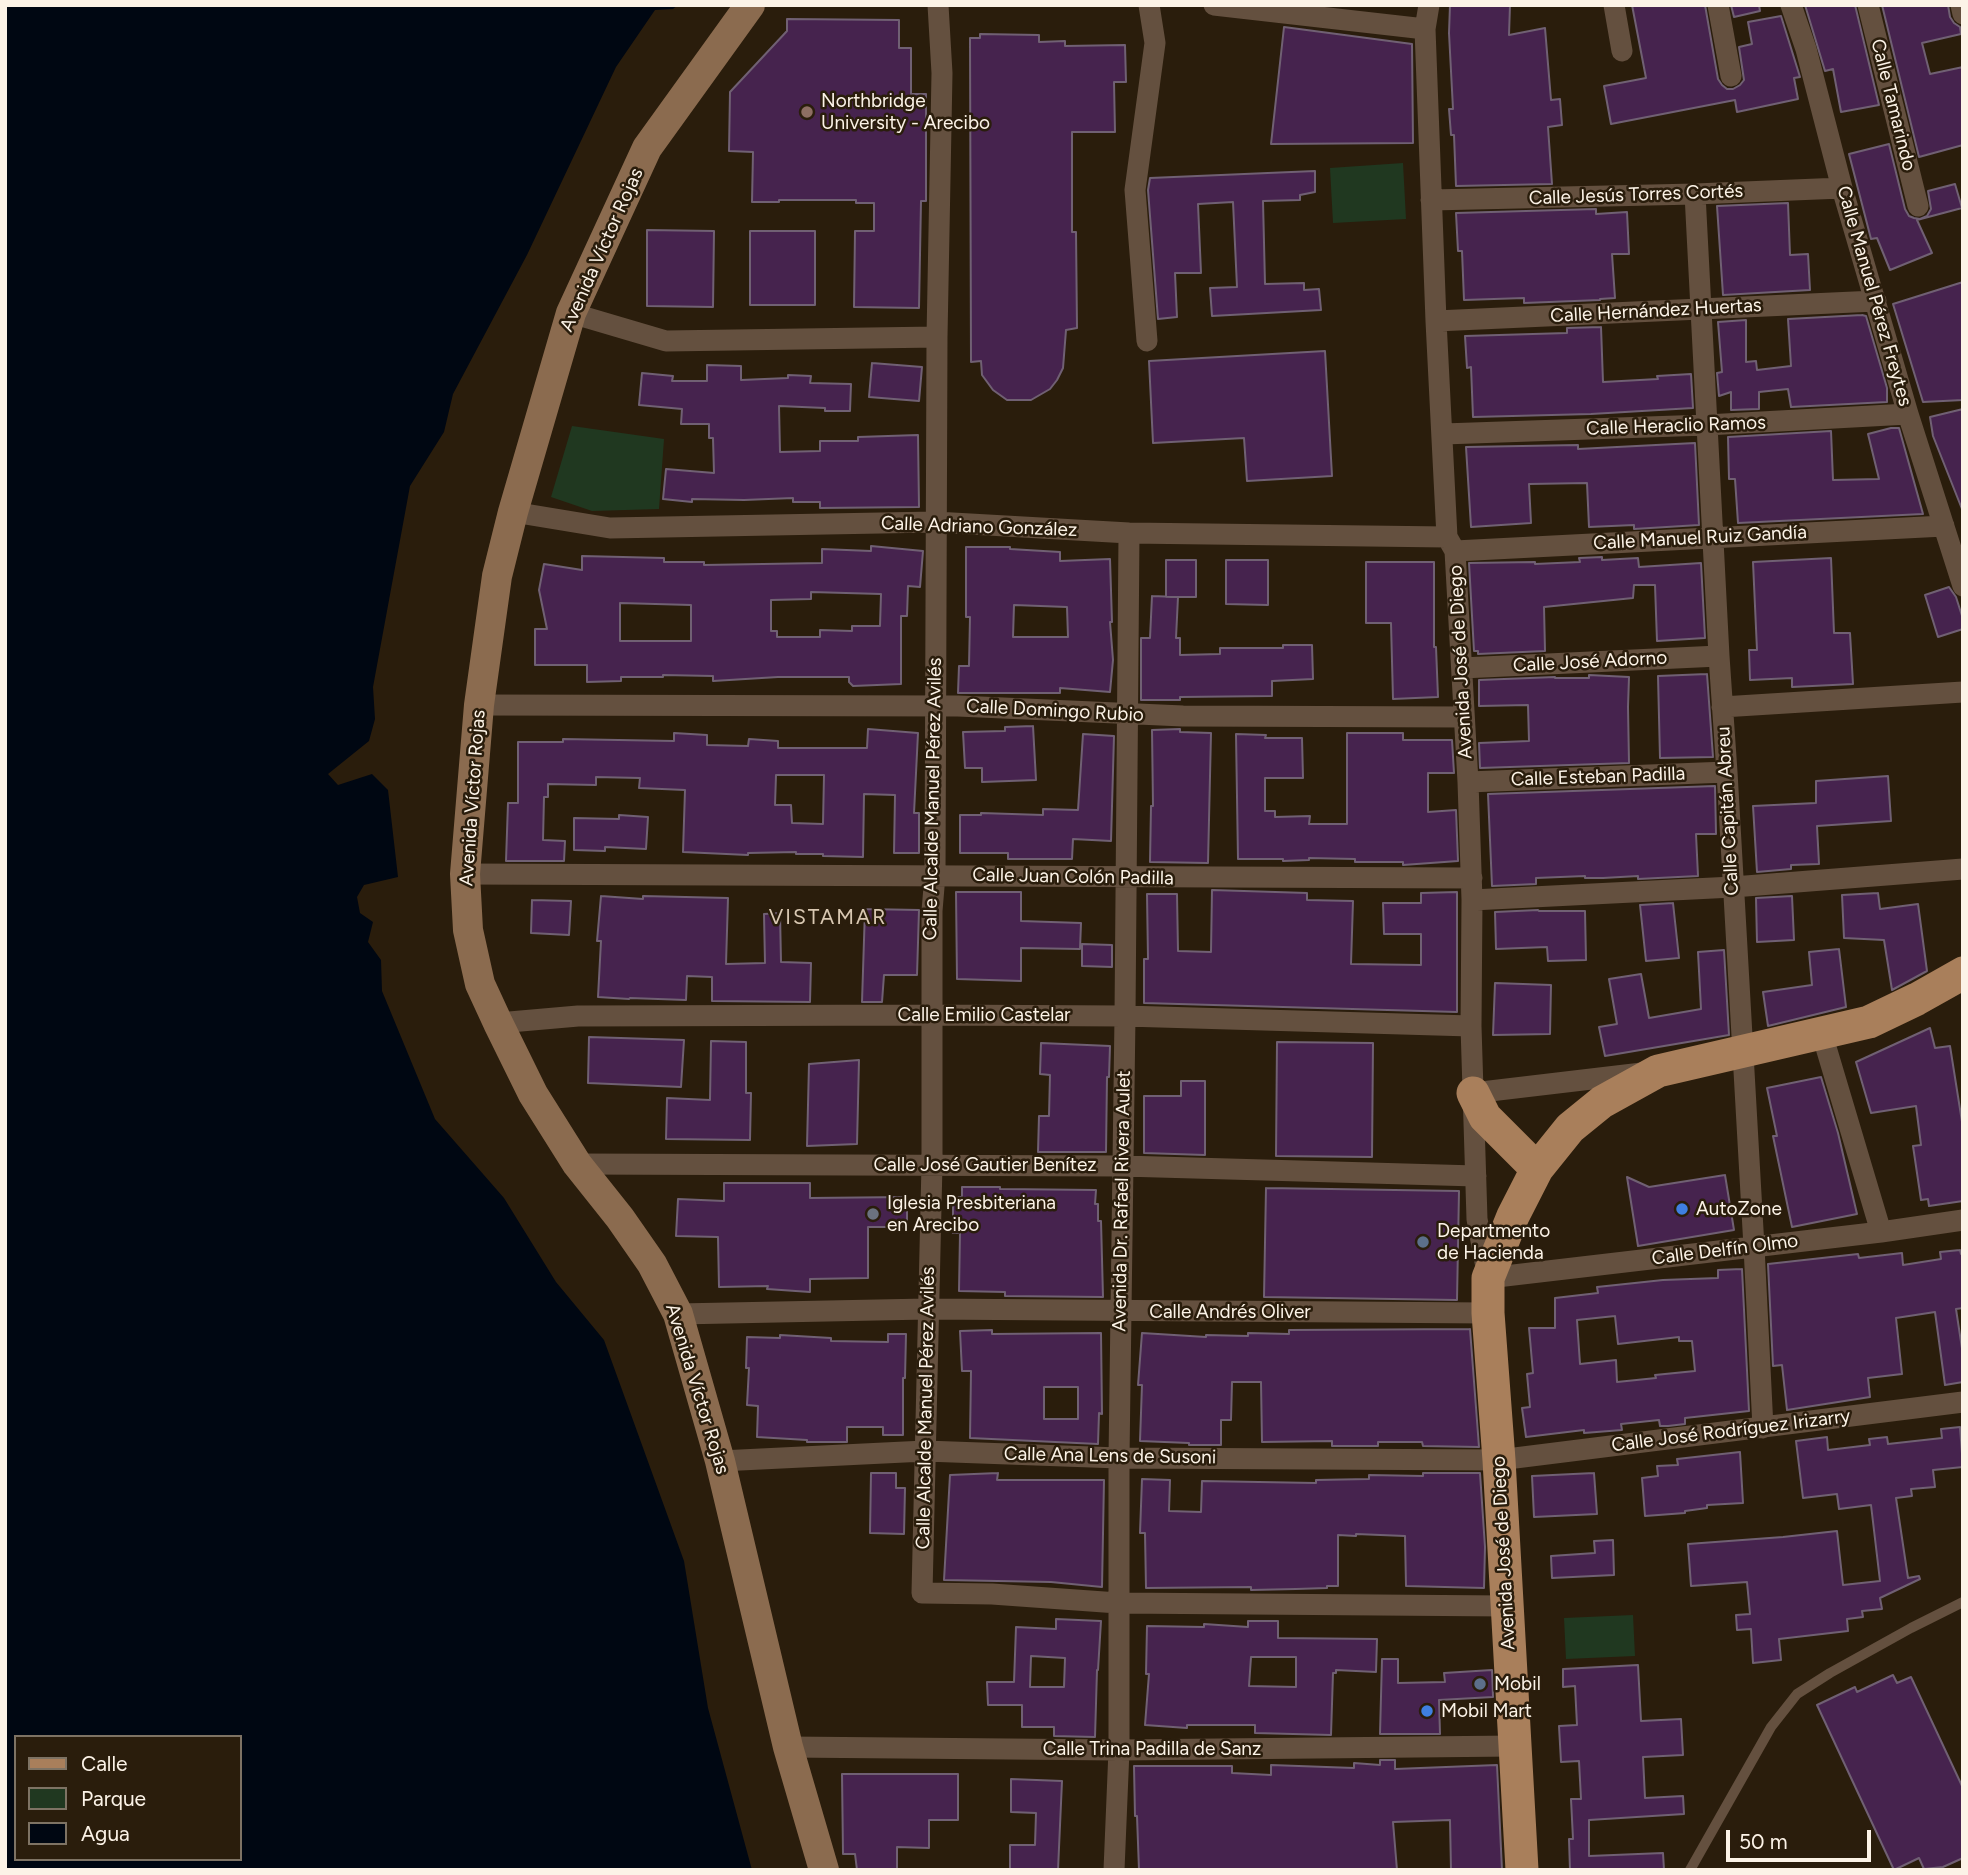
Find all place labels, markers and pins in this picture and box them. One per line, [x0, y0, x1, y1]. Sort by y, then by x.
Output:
place label: Northbridge University - Arecibo [821, 90, 990, 134]
marker: Northbridge University - Arecibo [799, 104, 815, 120]
place label: Iglesia Presbiteriana en Arecibo [887, 1192, 1056, 1236]
place label: AutoZone [1696, 1198, 1782, 1220]
marker: AutoZone [1674, 1201, 1690, 1217]
marker: Iglesia Presbiteriana en Arecibo [865, 1206, 881, 1222]
place label: Departmento de Hacienda [1437, 1220, 1550, 1264]
marker: Departmento de Hacienda [1415, 1234, 1431, 1250]
place label: Mobil [1494, 1673, 1541, 1695]
marker: Mobil [1472, 1676, 1488, 1692]
place label: Mobil Mart [1441, 1700, 1532, 1722]
marker: Mobil Mart [1419, 1703, 1435, 1719]

